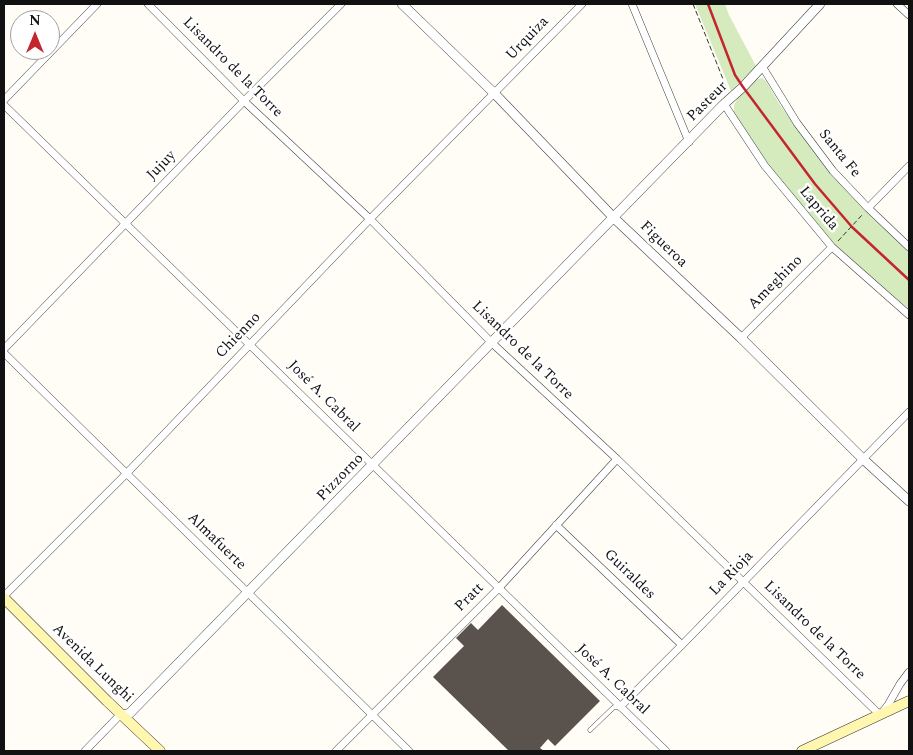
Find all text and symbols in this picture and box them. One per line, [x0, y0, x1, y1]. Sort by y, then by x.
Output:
north arrow [10, 10, 60, 60]
text: N [29, 10, 41, 31]
street label: Urquiza [503, 13, 553, 65]
street label: Lisandro de la Torre [178, 14, 286, 122]
street label: Pasteur [684, 78, 732, 126]
street label: Santa Fe [814, 126, 864, 182]
street label: Jujuy [144, 147, 180, 185]
street label: Laprida [794, 183, 842, 235]
street label: Figueroa [635, 218, 691, 272]
street label: Ameghino [745, 252, 807, 314]
street label: Lisandro de la Torre [467, 298, 577, 404]
street label: Chienno [213, 309, 265, 363]
street label: José A. Cabral [283, 357, 363, 437]
street label: Pizzorno [314, 450, 368, 506]
street label: Almafuerte [183, 510, 249, 574]
street label: Guiraldes [600, 546, 658, 604]
street label: La Rioja [706, 548, 758, 600]
street label: Lisandro de la Torre [759, 578, 869, 684]
street label: Pratt [452, 580, 488, 616]
street label: Avenida Lunghi [48, 621, 136, 707]
street label: José A. Cabral [572, 641, 652, 719]

